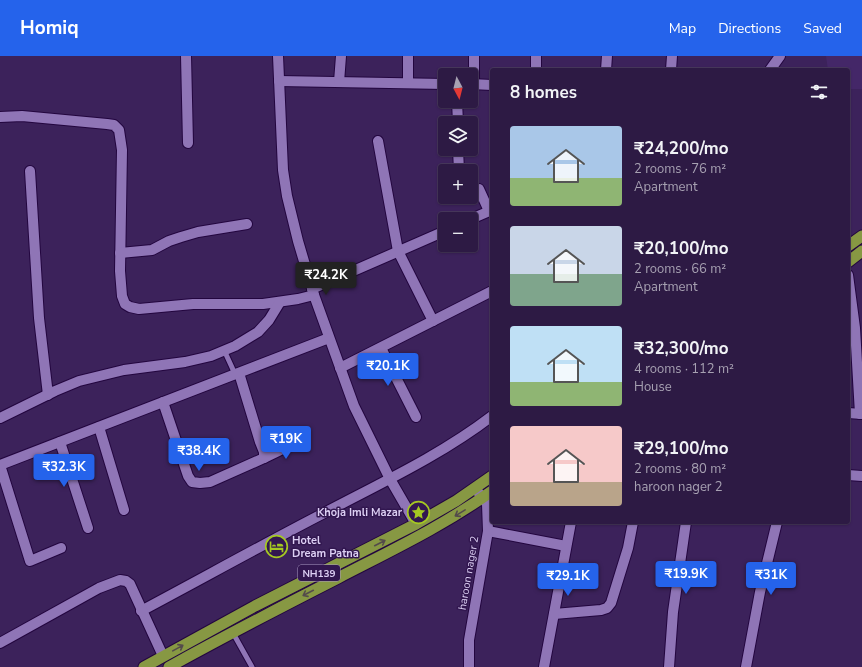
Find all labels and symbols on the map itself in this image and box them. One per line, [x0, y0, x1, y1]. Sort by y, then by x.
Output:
north arrow [438, 68, 478, 108]
pin: ₹24.2K [293, 262, 359, 296]
pin: ₹20.1K [355, 353, 421, 387]
pin: ₹19K [262, 426, 310, 460]
pin: ₹38.4K [166, 438, 232, 472]
pin: ₹32.3K [31, 454, 97, 488]
place icon: Khoja Imli Mazar [405, 499, 431, 525]
place label: Khoja Imli Mazar [317, 505, 403, 520]
one-way arrow [454, 510, 466, 518]
hotel icon: Hotel Dream Patna [264, 533, 290, 559]
place label: Hotel Dream Patna [292, 533, 359, 561]
street label: haroon nager 2 [455, 535, 482, 611]
one-way arrow [374, 539, 386, 546]
pin: ₹19.9K [653, 561, 719, 595]
pin: ₹31K [747, 562, 795, 596]
pin: ₹29.1K [535, 563, 601, 597]
road number: NH139 [298, 565, 340, 581]
one-way arrow [302, 590, 314, 598]
one-way arrow [171, 643, 183, 651]

